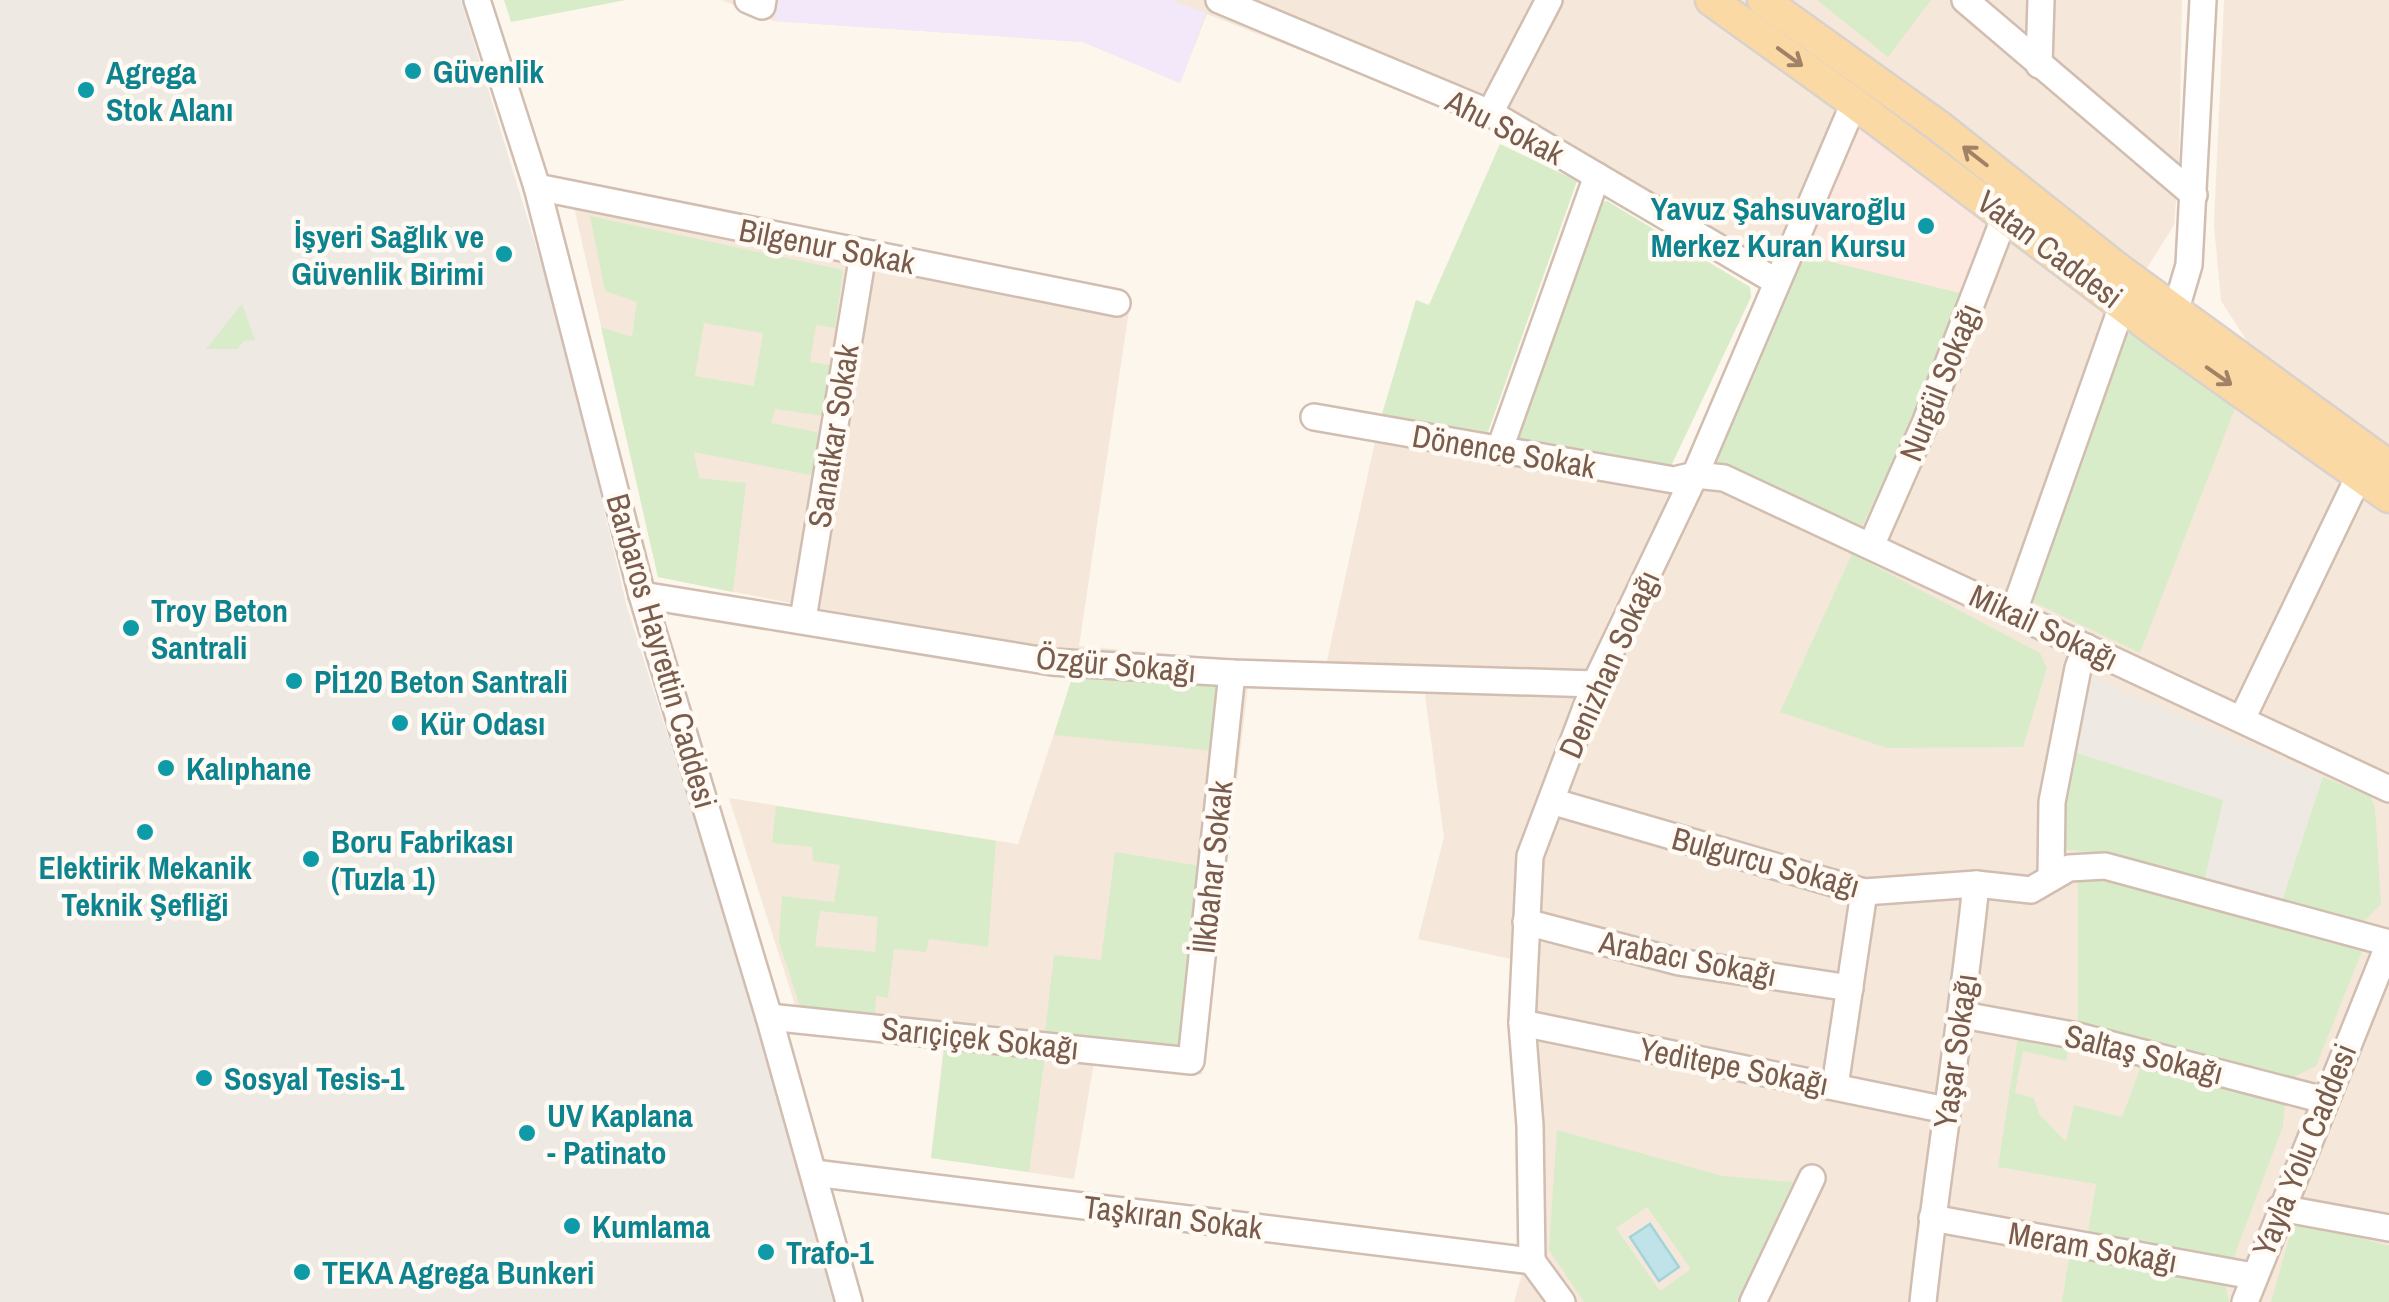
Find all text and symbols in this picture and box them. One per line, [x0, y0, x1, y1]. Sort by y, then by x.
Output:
one-way arrow [1776, 46, 1803, 67]
place label: Güvenlik [433, 50, 544, 93]
place label: Agrega Stok Alanı [106, 51, 233, 131]
marker: Güvenlik [402, 60, 424, 82]
marker: Agrega Stok Alanı [75, 79, 97, 101]
street label: Ahu Sokak [1438, 79, 1572, 175]
one-way arrow [1963, 145, 1989, 167]
street label: Vatan Caddesi [1969, 180, 2131, 318]
place label: Yavuz Şahsuvaroğlu Merkez Kuran Kursu [1651, 187, 1906, 267]
street label: Bilgenur Sokak [736, 208, 919, 284]
place label: İşyeri Sağlık ve Güvenlik Birimi [291, 215, 484, 295]
marker: Yavuz Şahsuvaroğlu Merkez Kuran Kursu [1915, 215, 1937, 237]
marker: İşyeri Sağlık ve Güvenlik Birimi [493, 243, 515, 265]
street label: Nurgül Sokağı [1889, 297, 1991, 467]
street label: Sanatkar Sokak [797, 340, 869, 531]
one-way arrow [2205, 365, 2232, 386]
street label: Dönence Sokak [1409, 414, 1600, 488]
street label: Barbaros Hayrettin Caddesi [597, 489, 727, 813]
street label: Denizhan Sokağı [1548, 563, 1670, 765]
street label: Mikail Sokağı [1963, 574, 2125, 680]
place label: Troy Beton Santrali [151, 589, 288, 669]
marker: Troy Beton Santrali [120, 617, 142, 639]
street label: Özgür Sokağı [1034, 636, 1198, 692]
place label: Pİ120 Beton Santrali [314, 660, 568, 703]
marker: Pİ120 Beton Santrali [283, 670, 305, 692]
place label: Kür Odası [420, 702, 545, 745]
marker: Kür Odası [389, 712, 411, 734]
place label: Kalıphane [186, 747, 311, 790]
marker: Kalıphane [155, 757, 177, 779]
street label: İlkbahar Sokak [1182, 778, 1243, 956]
street label: Bulgurcu Sokağı [1667, 816, 1865, 908]
place label: Boru Fabrikası (Tuzla 1) [331, 820, 513, 900]
marker: Elektirik Mekanik Teknik Şefliği [134, 821, 156, 843]
place label: Elektirik Mekanik Teknik Şefliği [39, 846, 252, 926]
marker: Boru Fabrikası (Tuzla 1) [300, 848, 322, 870]
street label: Arabacı Sokağı [1595, 920, 1780, 996]
street label: Yaşar Sokağı [1923, 971, 1987, 1131]
street label: Sarıçiçek Sokağı [879, 1006, 1081, 1070]
street label: Saltaş Sokağı [2060, 1014, 2228, 1094]
street label: Yeditepe Sokağı [1636, 1027, 1832, 1105]
street label: Yayla Yolu Caddesi [2242, 1037, 2366, 1263]
place label: Sosyal Tesis-1 [224, 1057, 405, 1100]
marker: Sosyal Tesis-1 [193, 1067, 215, 1089]
place label: UV Kaplana - Patinato [547, 1094, 693, 1174]
marker: UV Kaplana - Patinato [516, 1122, 538, 1144]
street label: Taşkıran Sokak [1081, 1185, 1266, 1249]
place label: Kumlama [592, 1205, 711, 1248]
street label: Meram Sokağı [2005, 1211, 2181, 1283]
marker: Kumlama [561, 1215, 583, 1237]
place label: Trafo-1 [786, 1231, 874, 1274]
marker: Trafo-1 [755, 1241, 777, 1263]
place label: TEKA Agrega Bunkeri [322, 1251, 594, 1294]
marker: TEKA Agrega Bunkeri [291, 1261, 313, 1283]

